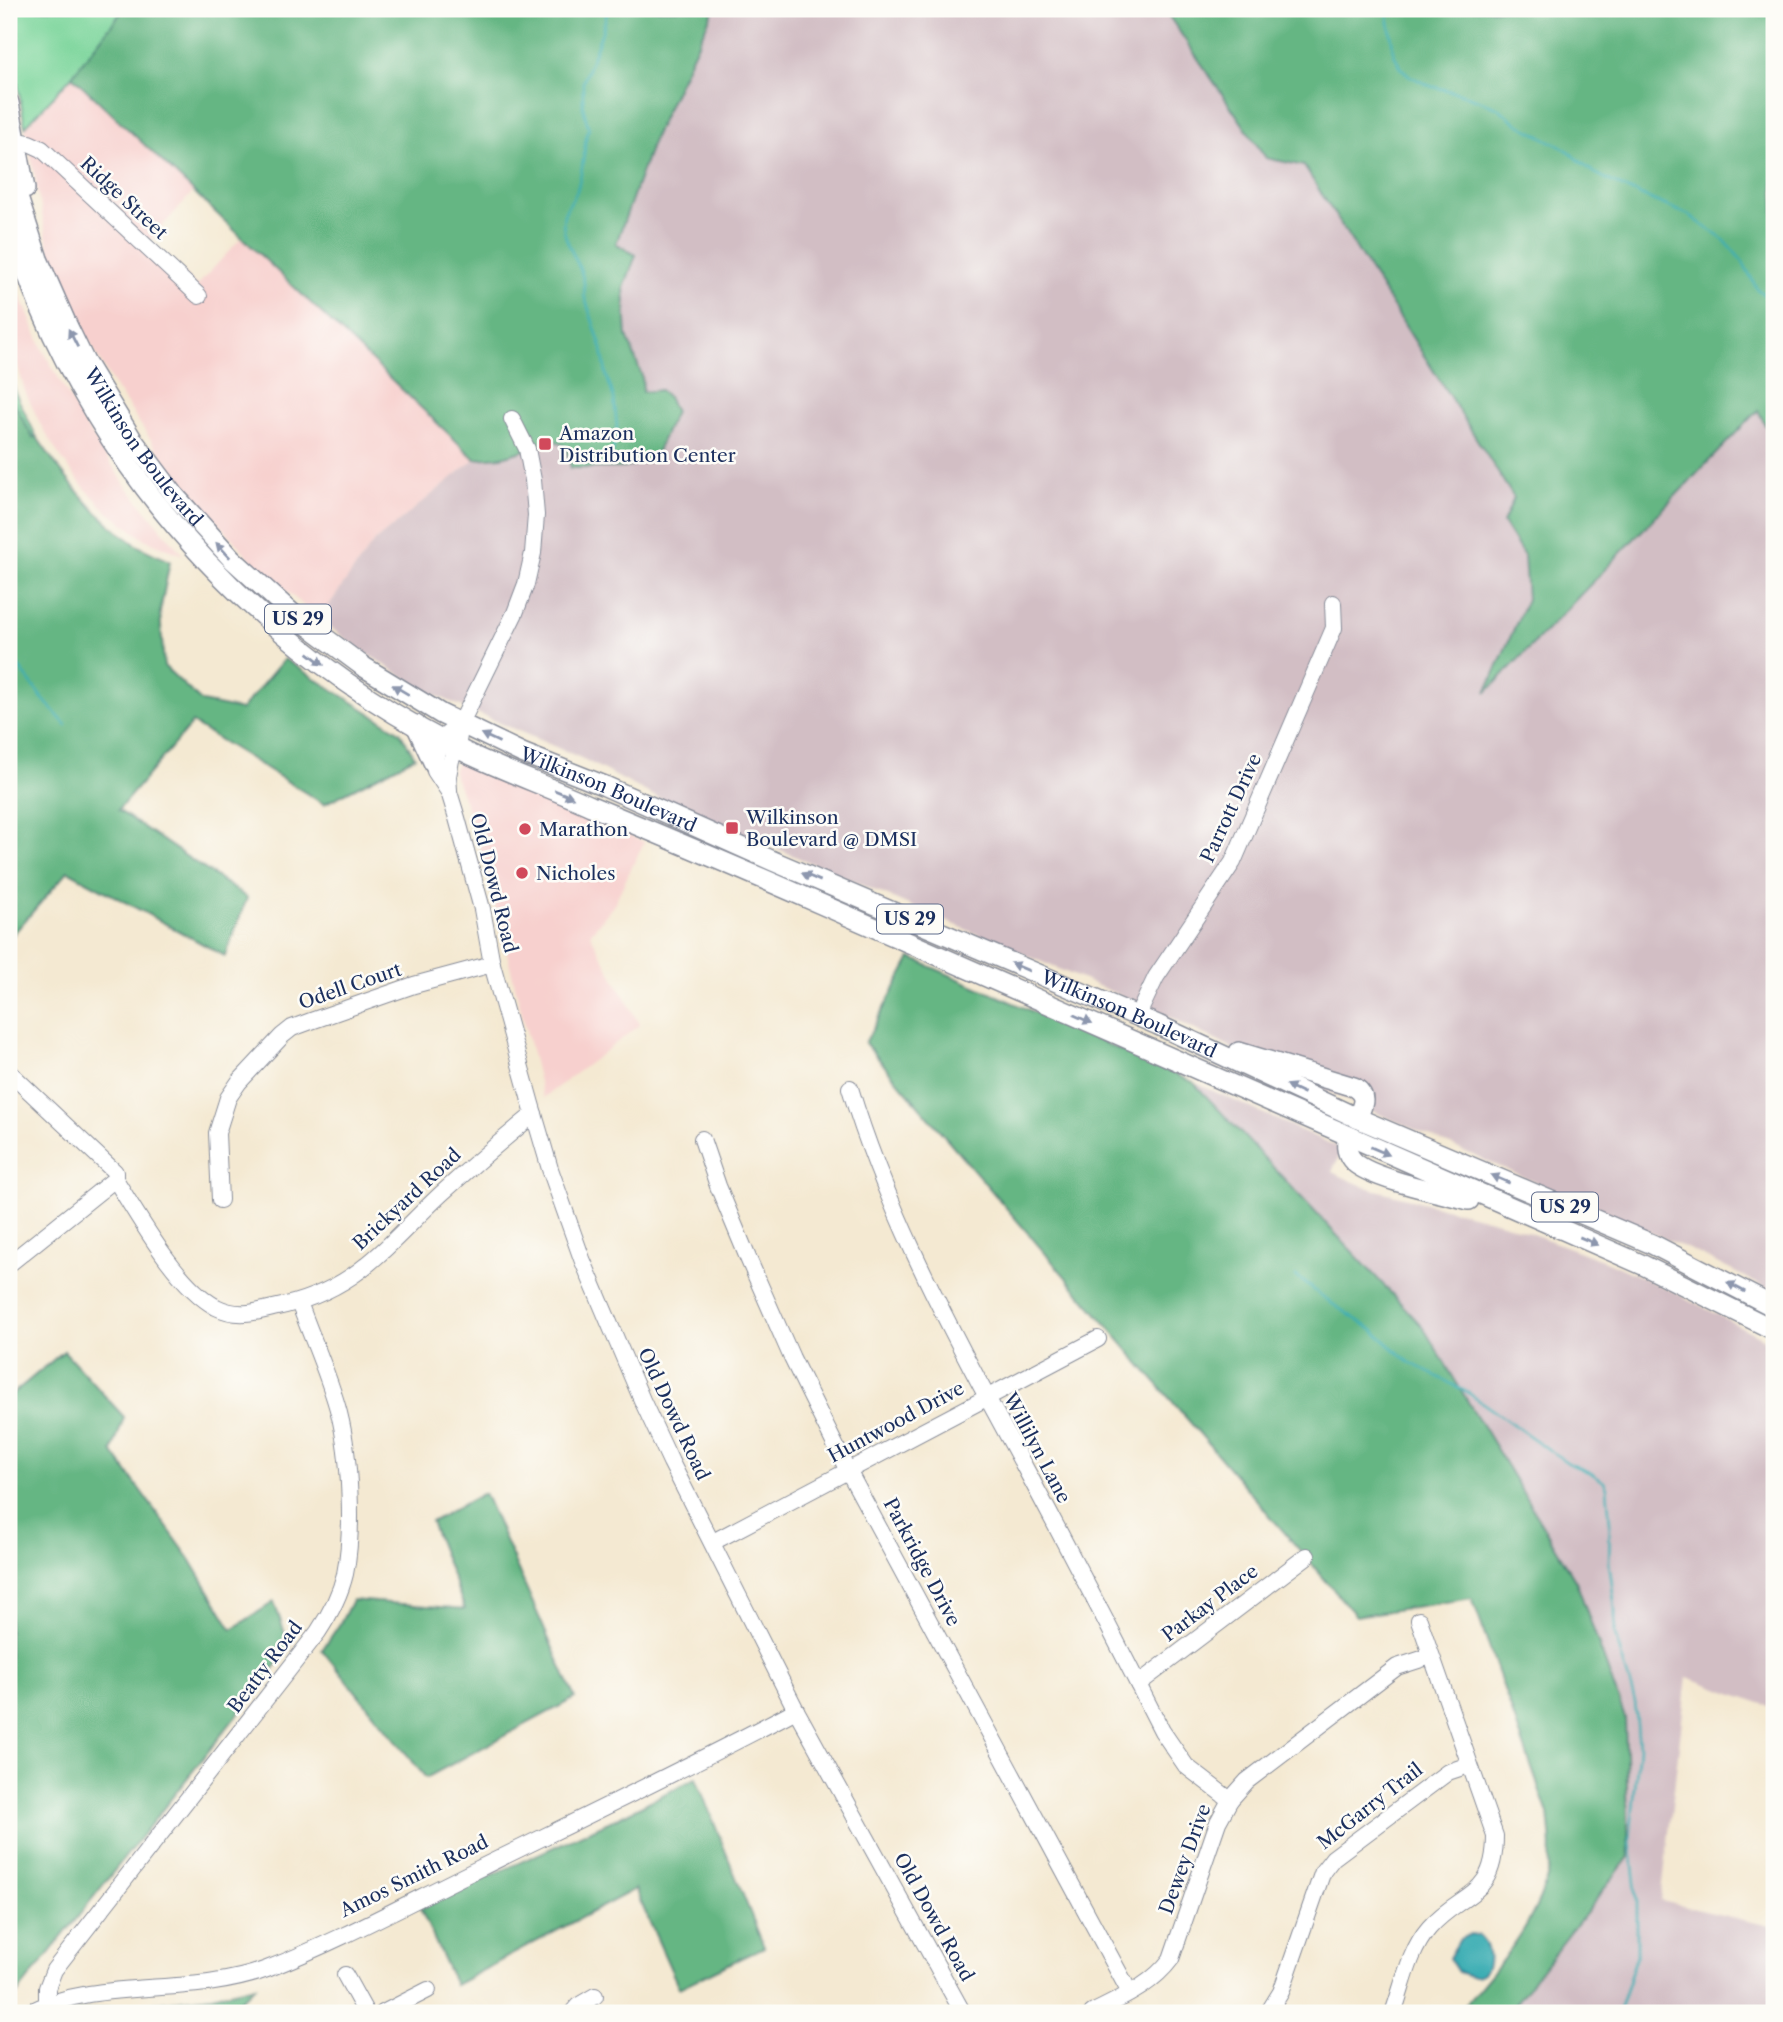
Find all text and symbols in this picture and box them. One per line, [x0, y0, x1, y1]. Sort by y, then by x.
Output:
street label: Ridge Street [76, 152, 173, 244]
one-way arrow [68, 328, 79, 348]
street label: Wilkinson Boulevard [79, 362, 208, 531]
place label: Amazon Distribution Center [558, 422, 736, 467]
marker: Amazon Distribution Center [537, 436, 553, 452]
one-way arrow [216, 542, 232, 559]
road number: US 29 [265, 604, 331, 634]
one-way arrow [307, 652, 325, 666]
one-way arrow [392, 684, 411, 696]
one-way arrow [480, 732, 500, 744]
street label: Wilkinson Boulevard [516, 742, 701, 837]
street label: Parrott Drive [1196, 750, 1266, 866]
one-way arrow [554, 789, 575, 800]
place label: Wilkinson Boulevard @ DMSI [745, 806, 917, 851]
street label: Old Dowd Road [466, 811, 523, 956]
place label: Marathon [539, 818, 628, 841]
marker: Wilkinson Boulevard @ DMSI [724, 820, 740, 836]
marker: Marathon [517, 821, 533, 837]
place label: Nicholes [536, 862, 615, 885]
marker: Nicholes [514, 865, 530, 881]
one-way arrow [801, 871, 821, 883]
road number: US 29 [877, 904, 943, 934]
street label: Odell Court [296, 958, 405, 1014]
one-way arrow [1009, 961, 1030, 972]
street label: Wilkinson Boulevard [1037, 965, 1221, 1063]
one-way arrow [1072, 1014, 1093, 1025]
one-way arrow [1285, 1083, 1305, 1095]
street label: Brickyard Road [348, 1143, 466, 1255]
one-way arrow [1370, 1145, 1390, 1157]
one-way arrow [1490, 1173, 1511, 1184]
road number: US 29 [1532, 1192, 1598, 1222]
one-way arrow [1579, 1235, 1599, 1247]
one-way arrow [1726, 1281, 1746, 1292]
street label: Old Dowd Road [633, 1344, 715, 1484]
street label: Huntwood Drive [824, 1376, 968, 1468]
street label: Willilyn Lane [998, 1388, 1076, 1507]
street label: Parkridge Drive [879, 1494, 965, 1630]
street label: Parkay Place [1157, 1559, 1263, 1647]
street label: Beatty Road [223, 1616, 307, 1718]
street label: McGarry Trail [1313, 1758, 1427, 1854]
street label: Dewey Drive [1154, 1801, 1216, 1917]
street label: Amos Smith Road [335, 1830, 492, 1922]
street label: Old Dowd Road [889, 1849, 979, 1986]

